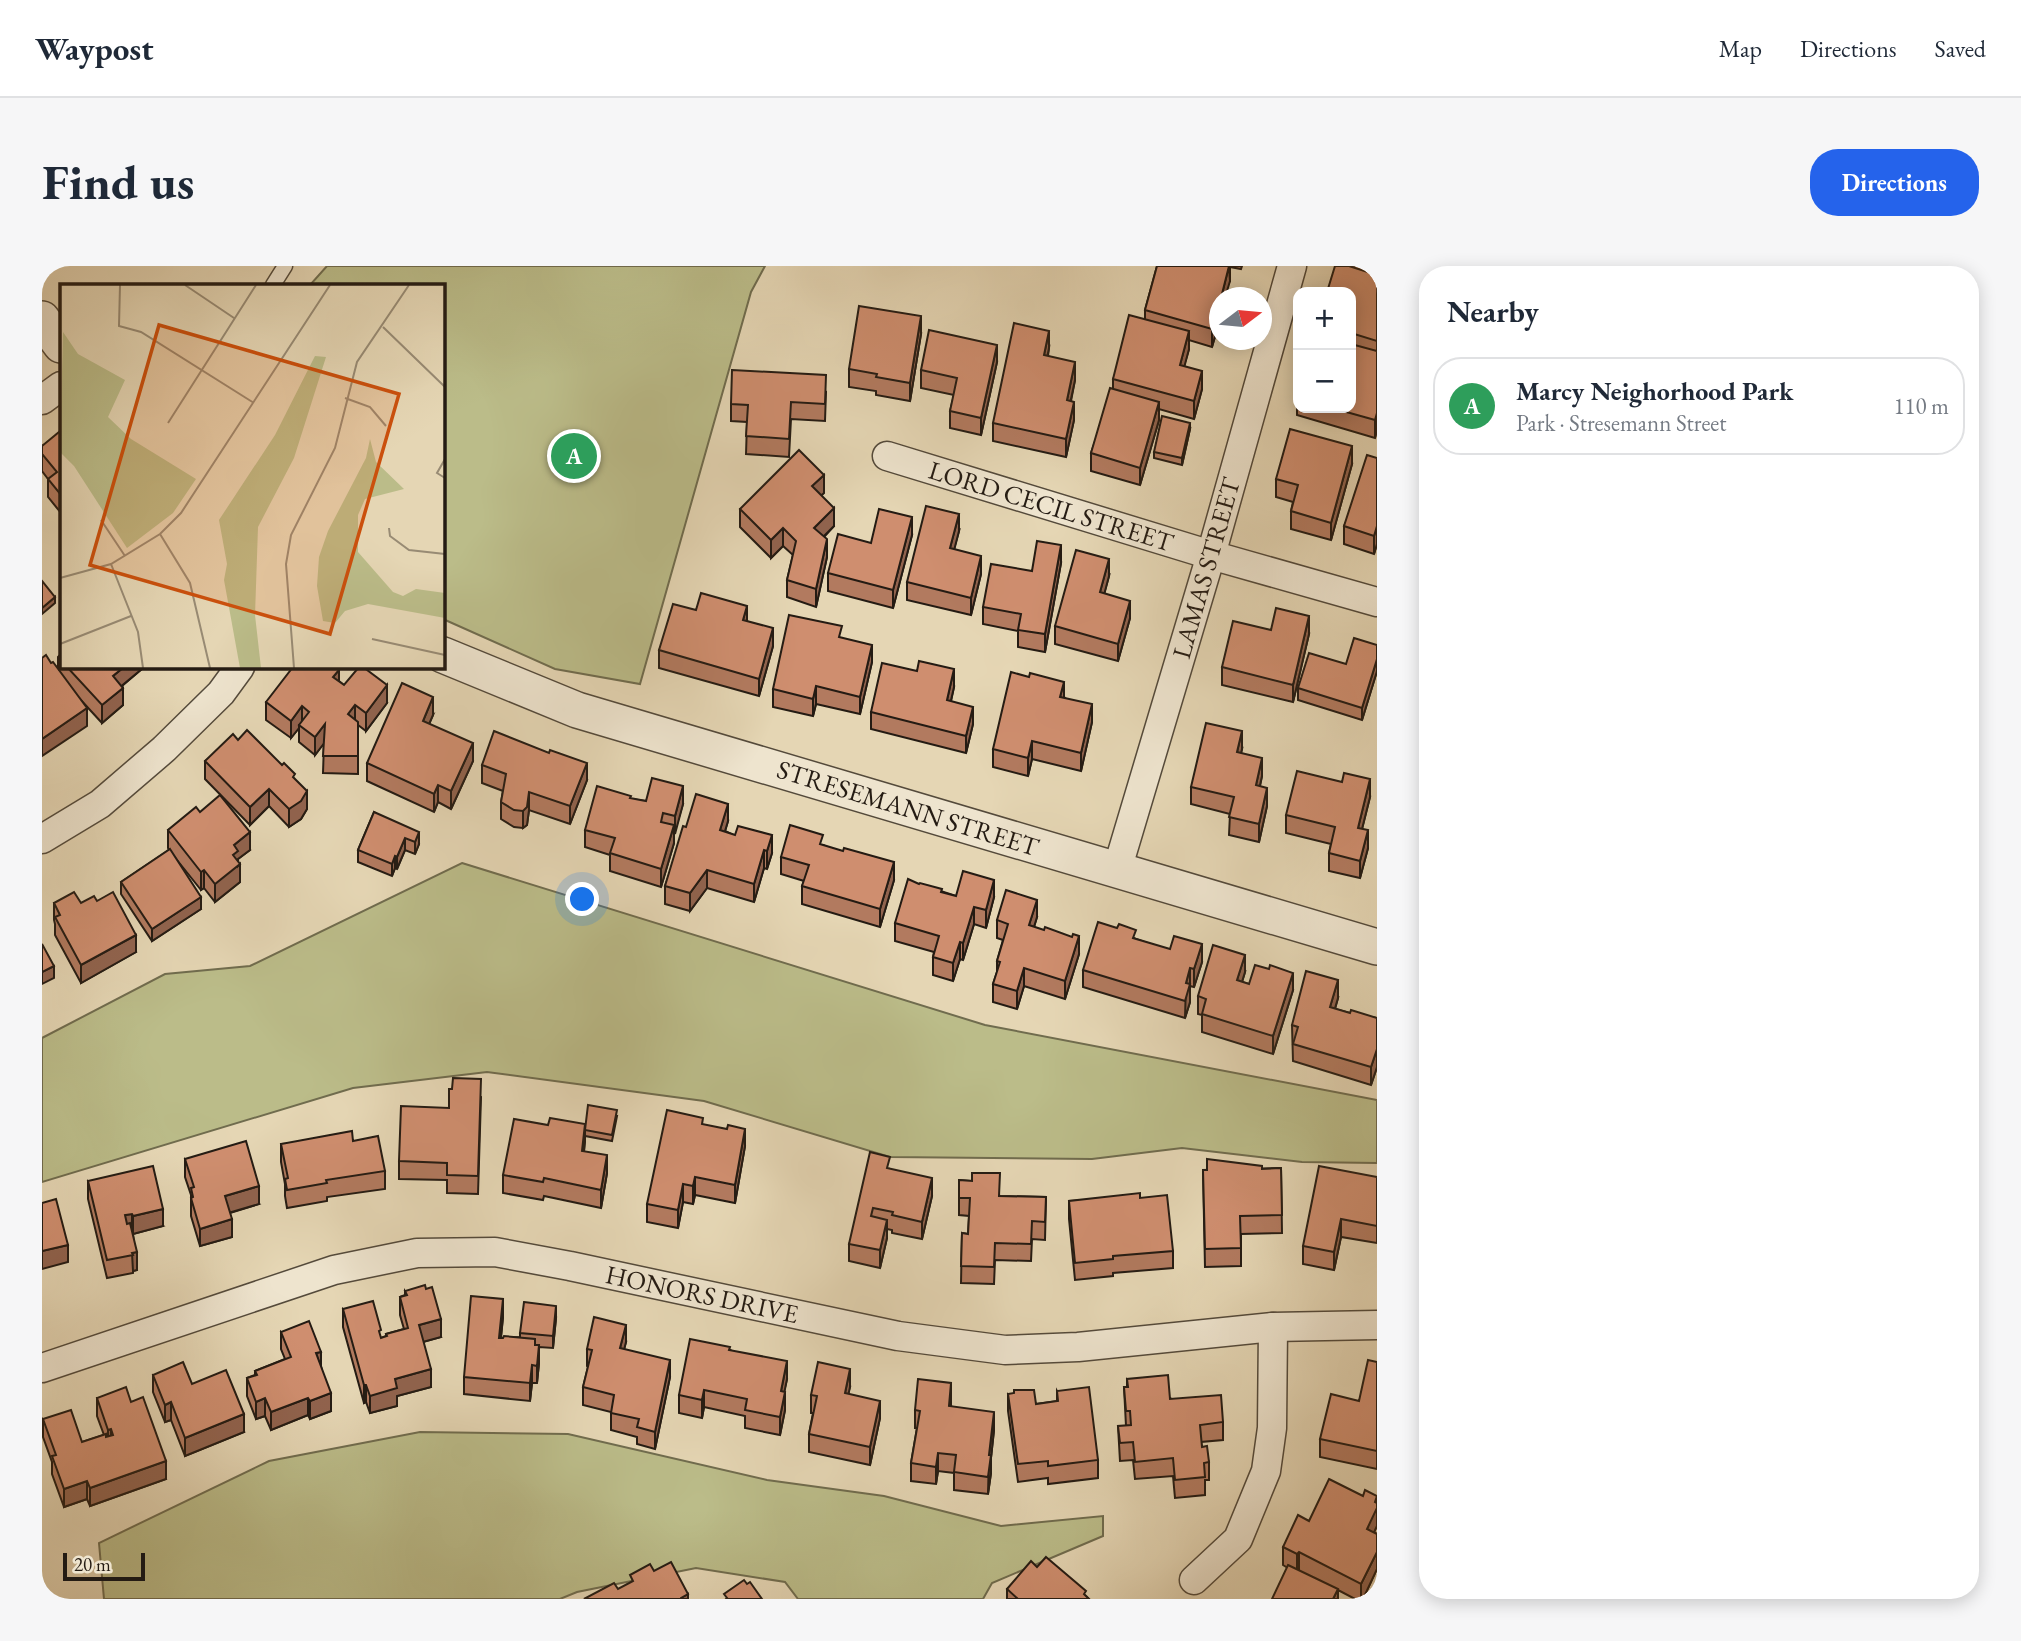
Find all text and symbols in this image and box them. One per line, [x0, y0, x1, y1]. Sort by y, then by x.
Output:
text: Waypost [35, 27, 154, 70]
text: Map [1719, 33, 1762, 64]
text: Directions [1800, 33, 1897, 64]
text: Saved [1935, 33, 1986, 64]
button: Directions [1810, 149, 1979, 216]
text: Find us [42, 150, 194, 214]
inset map [60, 284, 444, 668]
north arrow [1209, 287, 1272, 350]
map controls [1293, 287, 1356, 413]
button: + [1293, 287, 1356, 350]
text: Nearby [1447, 292, 1539, 331]
button: − [1293, 350, 1356, 413]
text: Marcy Neighorhood Park [1516, 374, 1793, 408]
text: A [1464, 391, 1480, 421]
text: 110 m [1893, 391, 1949, 421]
text: Park · Stresemann Street [1516, 408, 1726, 438]
pin: A [551, 430, 597, 482]
street label: LORD CECIL STREET [925, 453, 1178, 560]
street label: LAMAS STREET [1164, 473, 1248, 662]
street label: STRESEMANN STREET [773, 752, 1044, 864]
your location [565, 882, 599, 916]
street label: HONORS DRIVE [602, 1257, 802, 1331]
scale bar [63, 1550, 145, 1582]
text: 20 m [74, 1552, 111, 1577]

